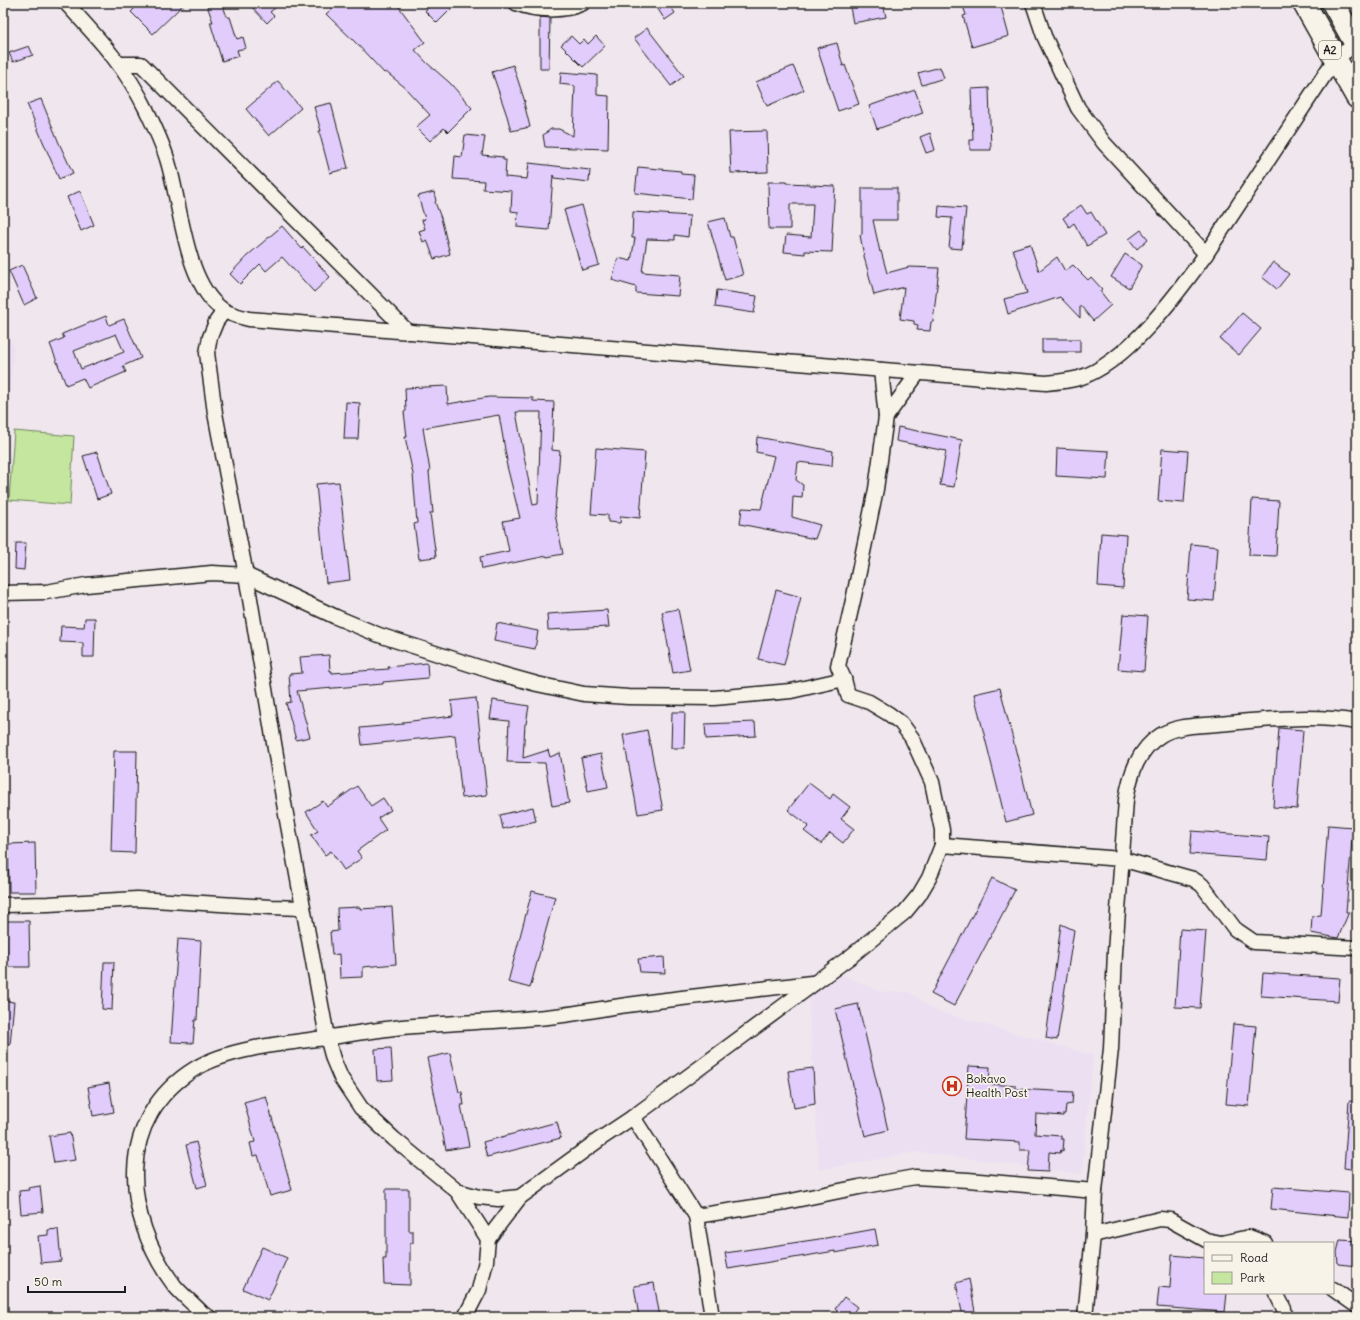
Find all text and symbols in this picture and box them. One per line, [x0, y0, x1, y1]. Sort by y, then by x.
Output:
road number: A2 [1319, 41, 1341, 59]
place label: Bokavo Health Post [966, 1071, 1028, 1100]
hospital icon: Bokavo Health Post [941, 1075, 963, 1097]
legend [1204, 1242, 1334, 1294]
text: Road [1240, 1250, 1268, 1265]
scale bar [28, 1268, 125, 1294]
text: Park [1240, 1270, 1265, 1285]
text: 50 m [34, 1274, 63, 1289]

